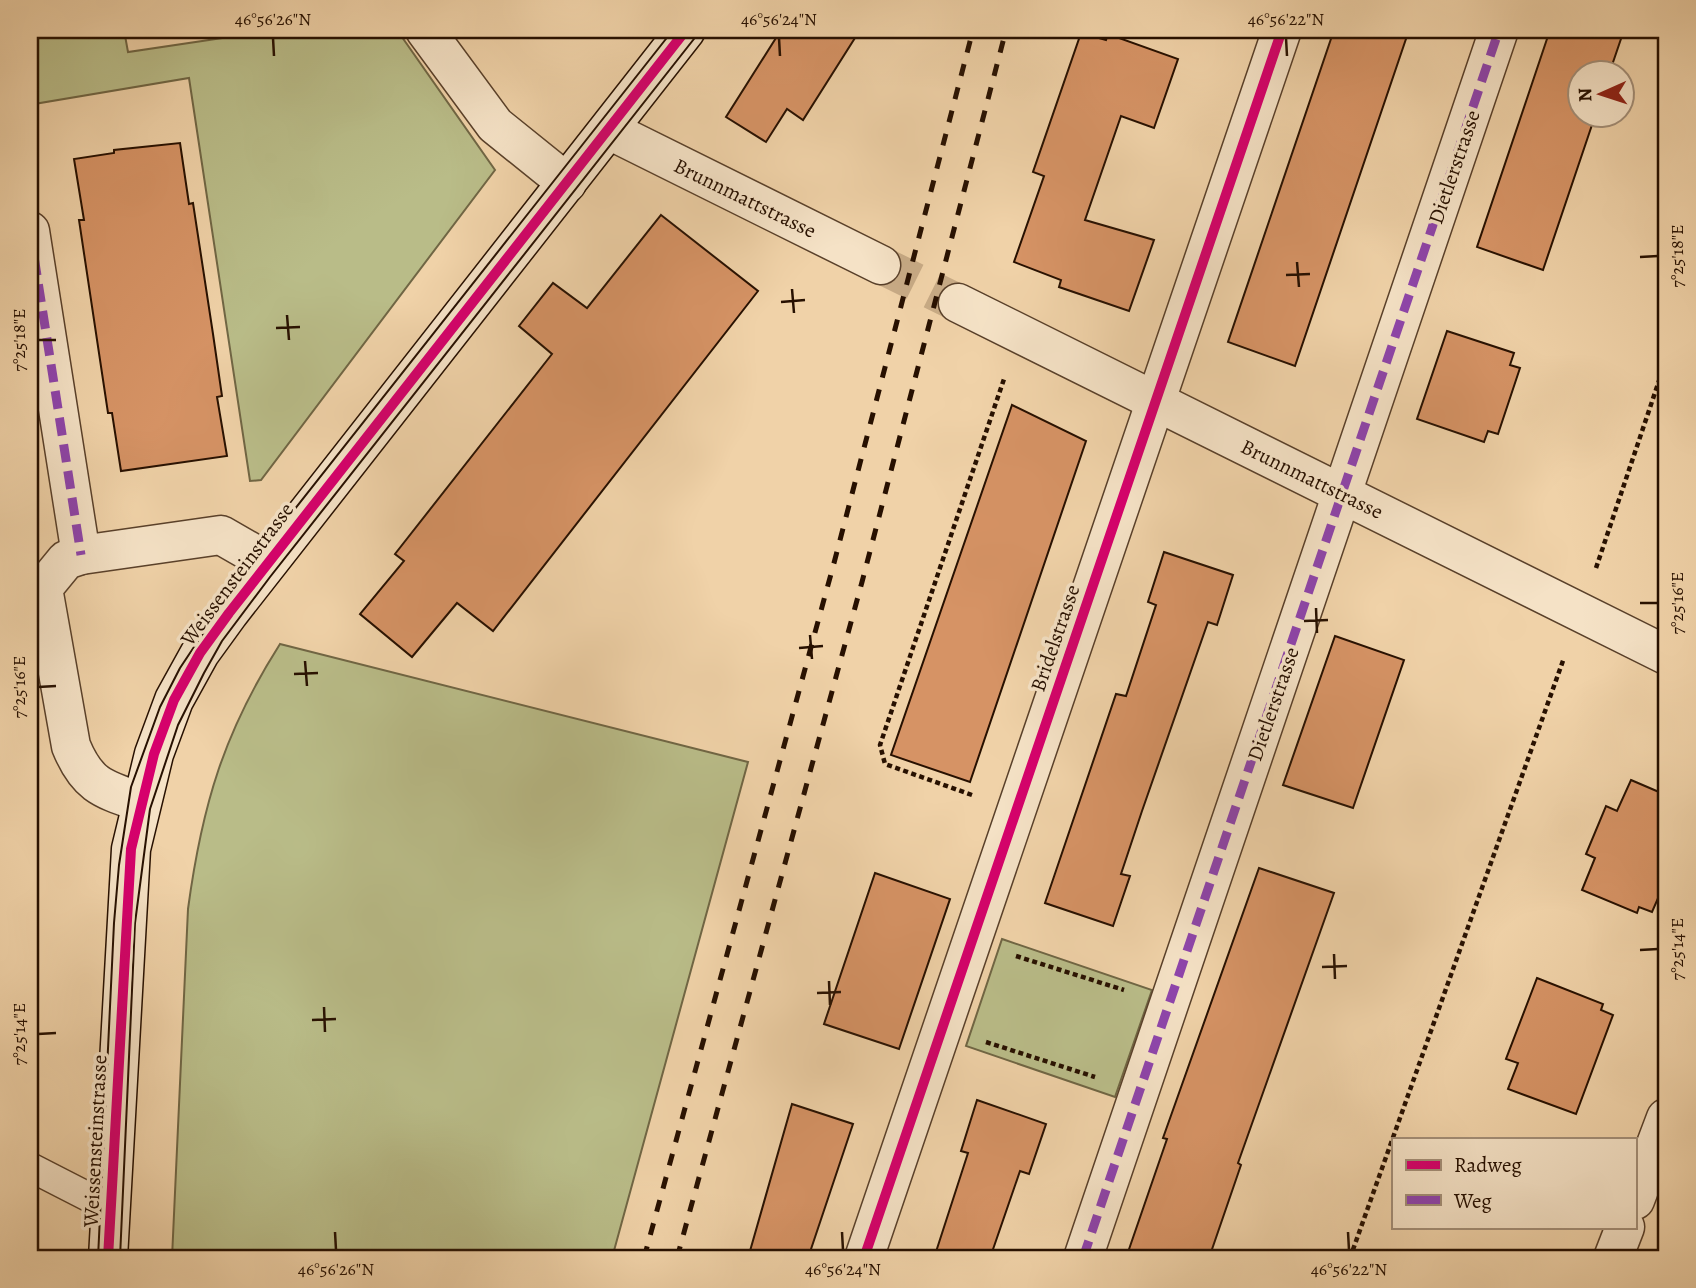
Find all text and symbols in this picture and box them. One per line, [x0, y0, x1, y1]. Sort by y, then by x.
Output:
text: 46°56'26"N [235, 7, 311, 31]
text: 46°56'24"N [741, 7, 817, 31]
text: 46°56'22"N [1248, 7, 1324, 31]
north arrow [1566, 60, 1636, 130]
text: N [1572, 87, 1598, 102]
street label: Dietlerstrasse [1421, 106, 1487, 228]
street label: Brunnmattstrasse [669, 151, 821, 245]
text: 7°25'18"E [1665, 224, 1689, 288]
text: 7°25'18"E [7, 308, 31, 372]
street label: Brunnmattstrasse [1236, 432, 1388, 526]
street label: Weissensteinstrasse [173, 497, 300, 652]
text: 7°25'16"E [1665, 572, 1689, 634]
street label: Bridelstrasse [1024, 581, 1086, 695]
street label: Dietlerstrasse [1240, 643, 1306, 765]
text: 7°25'16"E [7, 656, 31, 718]
text: 7°25'14"E [1665, 918, 1689, 980]
text: 7°25'14"E [7, 1003, 31, 1065]
street label: Weissensteinstrasse [76, 1054, 113, 1229]
legend [1392, 1138, 1636, 1228]
text: Radweg [1454, 1151, 1522, 1179]
text: Weg [1453, 1187, 1492, 1215]
text: 46°56'26"N [298, 1257, 374, 1281]
text: 46°56'24"N [805, 1257, 881, 1281]
text: 46°56'22"N [1311, 1257, 1387, 1281]

